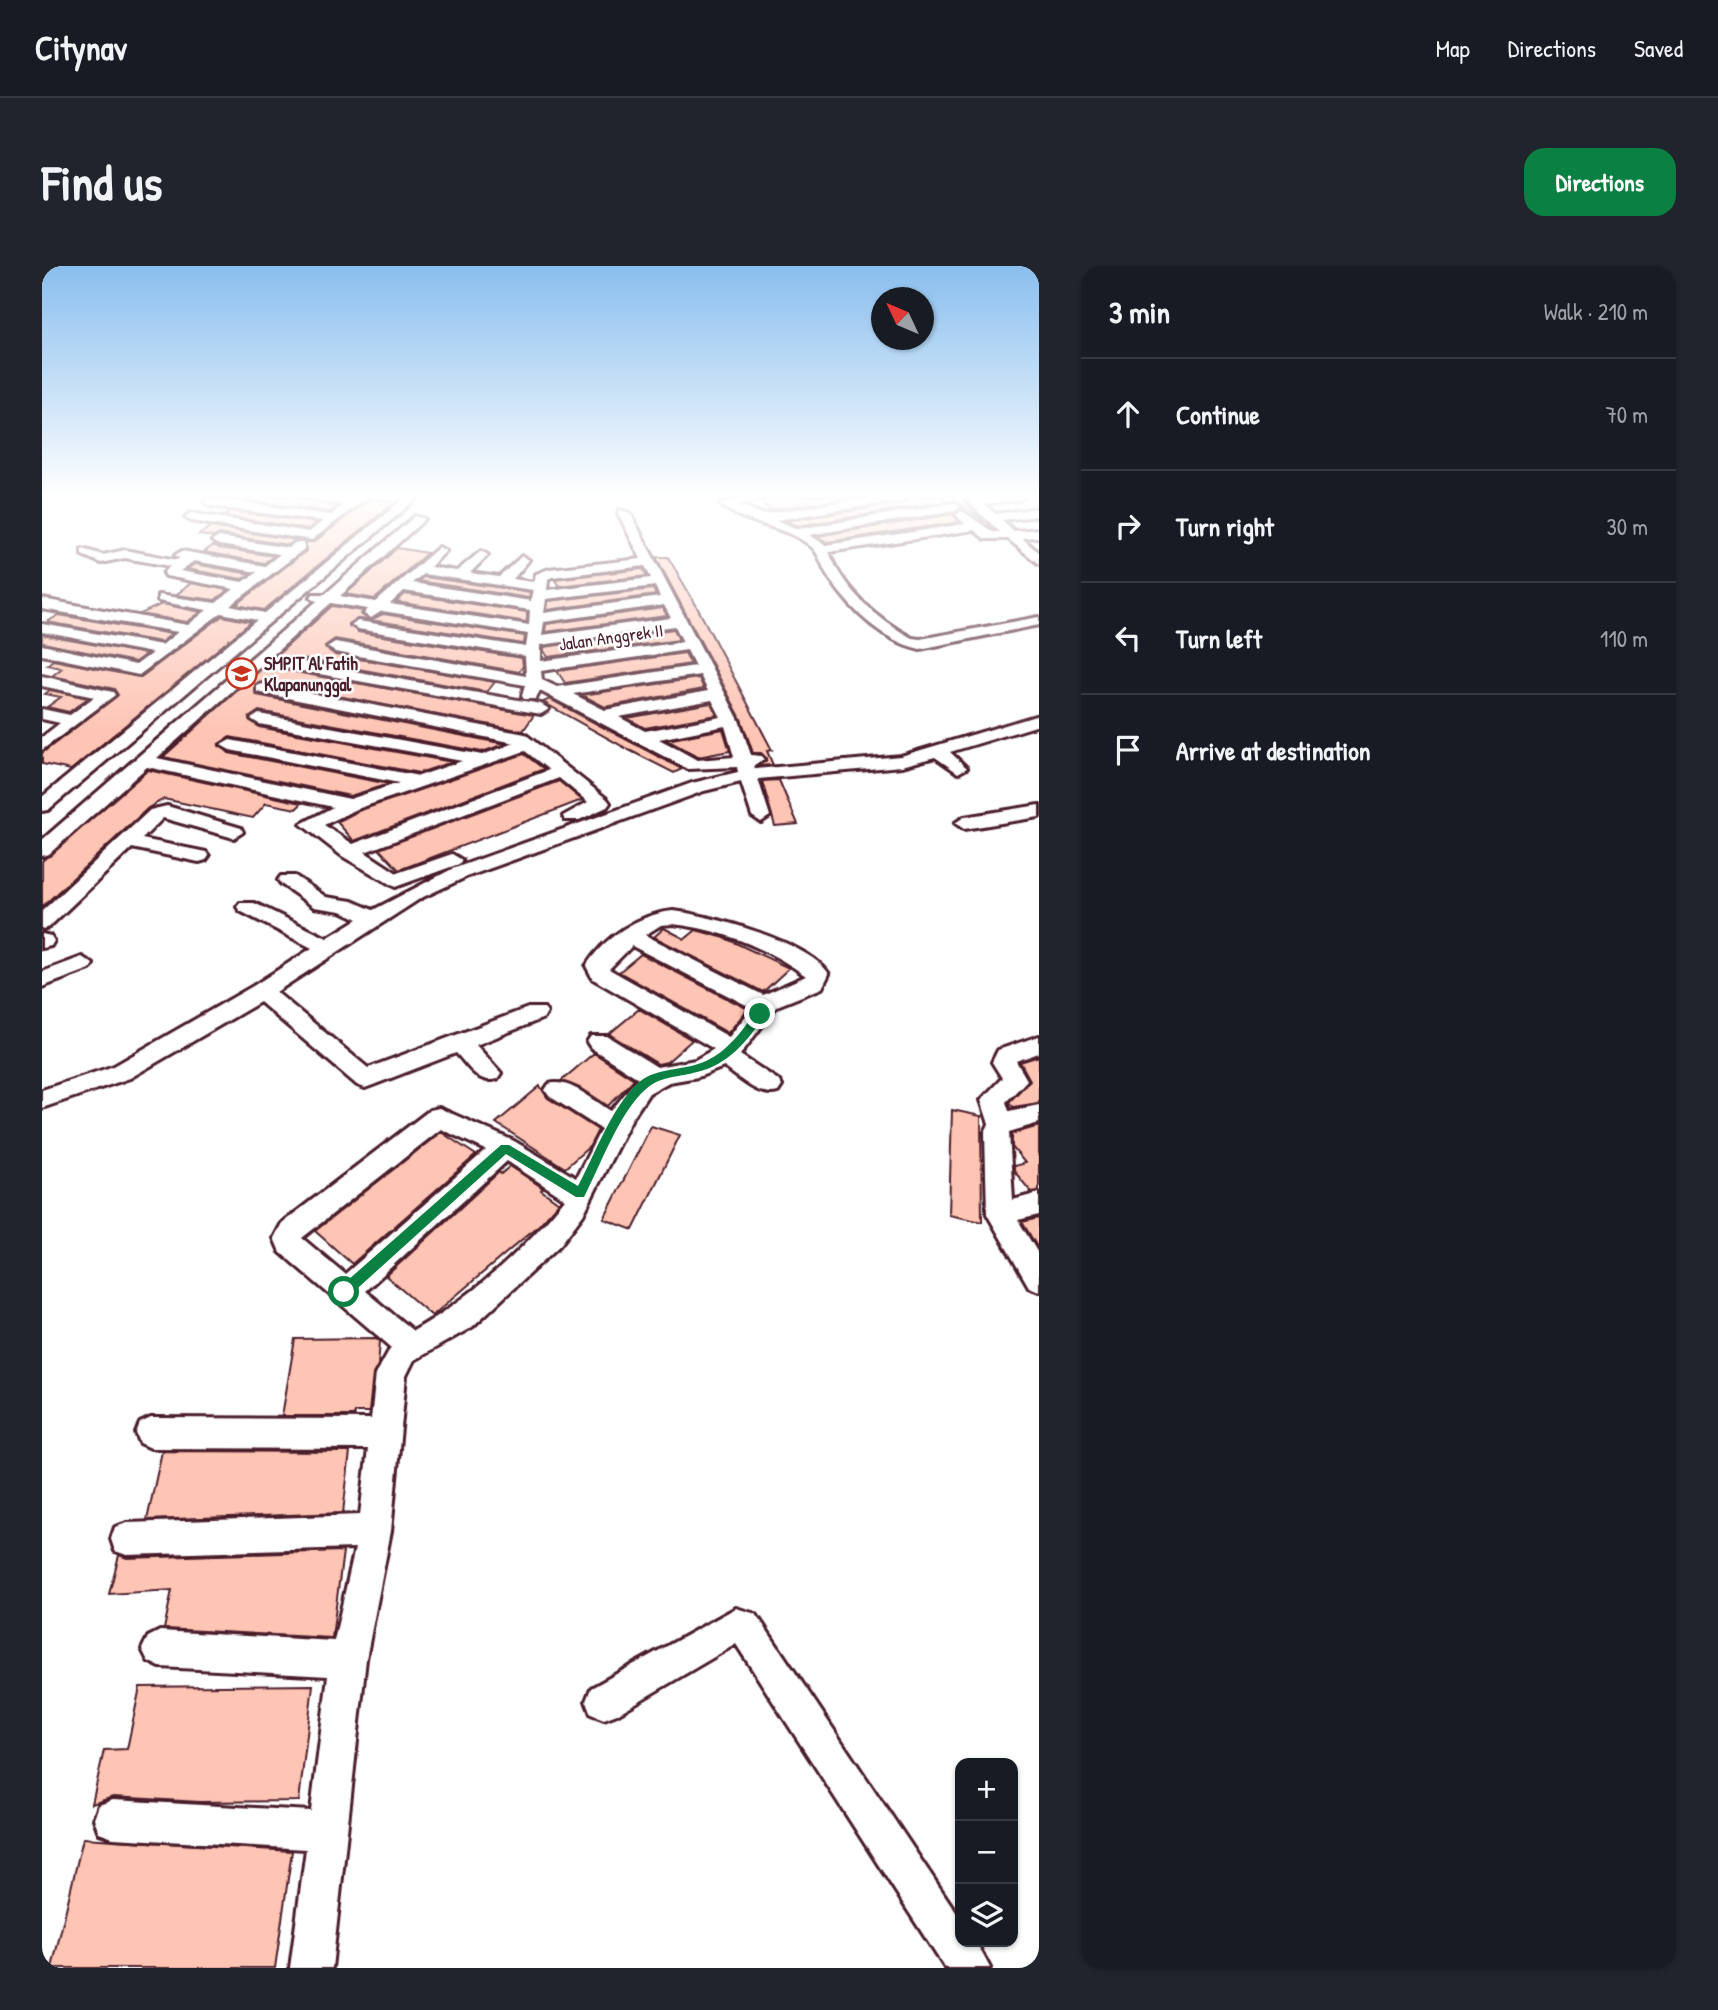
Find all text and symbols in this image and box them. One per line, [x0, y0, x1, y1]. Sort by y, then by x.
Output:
text: Citynav [35, 26, 127, 70]
text: Map [1436, 32, 1470, 64]
text: Directions [1508, 32, 1596, 64]
text: Saved [1634, 32, 1683, 64]
button: Directions [1524, 148, 1676, 216]
text: Find us [42, 149, 162, 215]
north arrow [871, 287, 934, 350]
text: 3 min [1109, 292, 1170, 332]
text: Walk · 210 m [1544, 296, 1648, 327]
icon: ahead [1109, 395, 1147, 433]
text: Continue [1176, 397, 1260, 432]
text: 70 m [1605, 399, 1648, 430]
icon: right [1109, 507, 1147, 545]
text: Turn right [1176, 509, 1274, 544]
text: 30 m [1606, 511, 1648, 542]
street label: Jalan Anggrek II [557, 617, 665, 657]
icon: left [1109, 619, 1147, 657]
text: Turn left [1176, 621, 1262, 656]
text: 110 m [1600, 623, 1648, 654]
place label: SMPIT Al Fatih Klapanunggal [264, 651, 358, 698]
school or university icon: SMPIT Al Fatih Klapanunggal [224, 656, 258, 690]
icon: arrive [1109, 731, 1147, 769]
text: Arrive at destination [1176, 733, 1371, 768]
route end [744, 998, 775, 1029]
route start [328, 1276, 359, 1307]
map controls [955, 1758, 1018, 1947]
button: + [955, 1758, 1018, 1821]
button: − [955, 1821, 1018, 1884]
button: layers [955, 1884, 1018, 1947]

